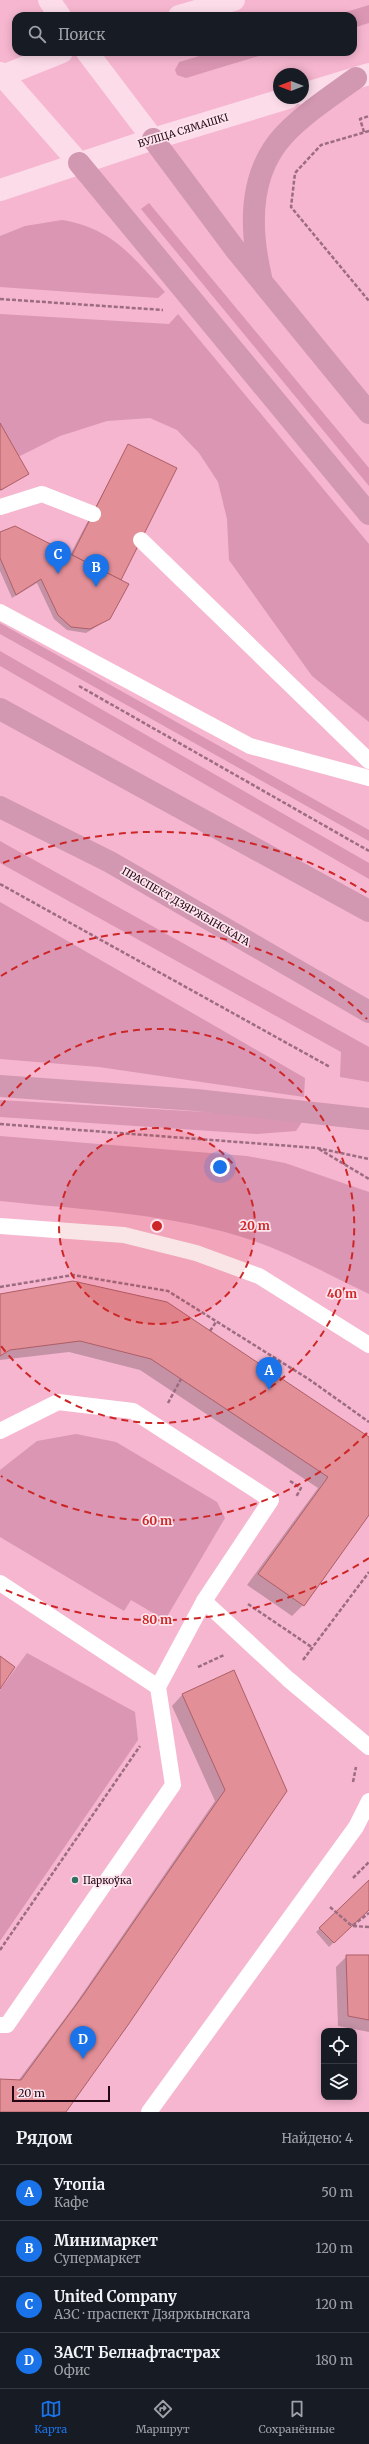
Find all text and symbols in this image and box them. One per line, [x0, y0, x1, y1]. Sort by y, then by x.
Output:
search box [12, 12, 357, 56]
icon: search [26, 23, 48, 45]
text: Поиск [58, 25, 105, 44]
north arrow [273, 68, 309, 104]
street label: ВУЛІЦА СЯМАШКІ [136, 110, 230, 150]
pin: C [45, 541, 71, 574]
pin: B [83, 554, 109, 587]
street label: ПРАСПЕКТ ДЗЯРЖЫНСКАГА [119, 864, 253, 949]
your location [210, 1157, 230, 1177]
text: 20 m [240, 1218, 270, 1233]
centre of rings [150, 1219, 164, 1233]
text: 40 m [327, 1286, 357, 1301]
pin: A [256, 1357, 282, 1390]
text: 60 m [142, 1513, 172, 1528]
text: 80 m [142, 1612, 172, 1627]
place label: Паркоўка [83, 1874, 132, 1887]
marker: Паркоўка [70, 1875, 80, 1885]
pin: D [70, 2026, 96, 2059]
map controls [321, 2028, 357, 2100]
button: locate [321, 2028, 357, 2064]
button: layers [321, 2064, 357, 2100]
scale bar [12, 2084, 110, 2103]
text: 20 m [18, 2086, 45, 2100]
text: Рядом [16, 2127, 72, 2149]
text: Найдено: 4 [281, 2130, 353, 2147]
text: Утопiа [54, 2175, 105, 2194]
text: A [24, 2184, 34, 2201]
text: 50 m [321, 2184, 353, 2201]
text: Кафе [54, 2194, 88, 2211]
text: Минимаркет [54, 2231, 158, 2250]
text: B [24, 2240, 34, 2257]
text: 120 m [315, 2240, 353, 2257]
text: Супермаркет [54, 2250, 141, 2267]
text: United Company [54, 2287, 177, 2306]
text: C [25, 2296, 33, 2313]
text: 120 m [315, 2296, 353, 2313]
text: АЗС · праспект Дзяржынскага [54, 2306, 250, 2323]
text: ЗАСТ Белнафтастрах [54, 2343, 220, 2362]
text: D [24, 2352, 34, 2369]
text: 180 m [315, 2352, 353, 2369]
text: Офис [54, 2362, 90, 2379]
tab: Карта [34, 2398, 67, 2436]
tab: Маршрут [136, 2398, 190, 2436]
tab: Сохранённые [258, 2398, 335, 2436]

